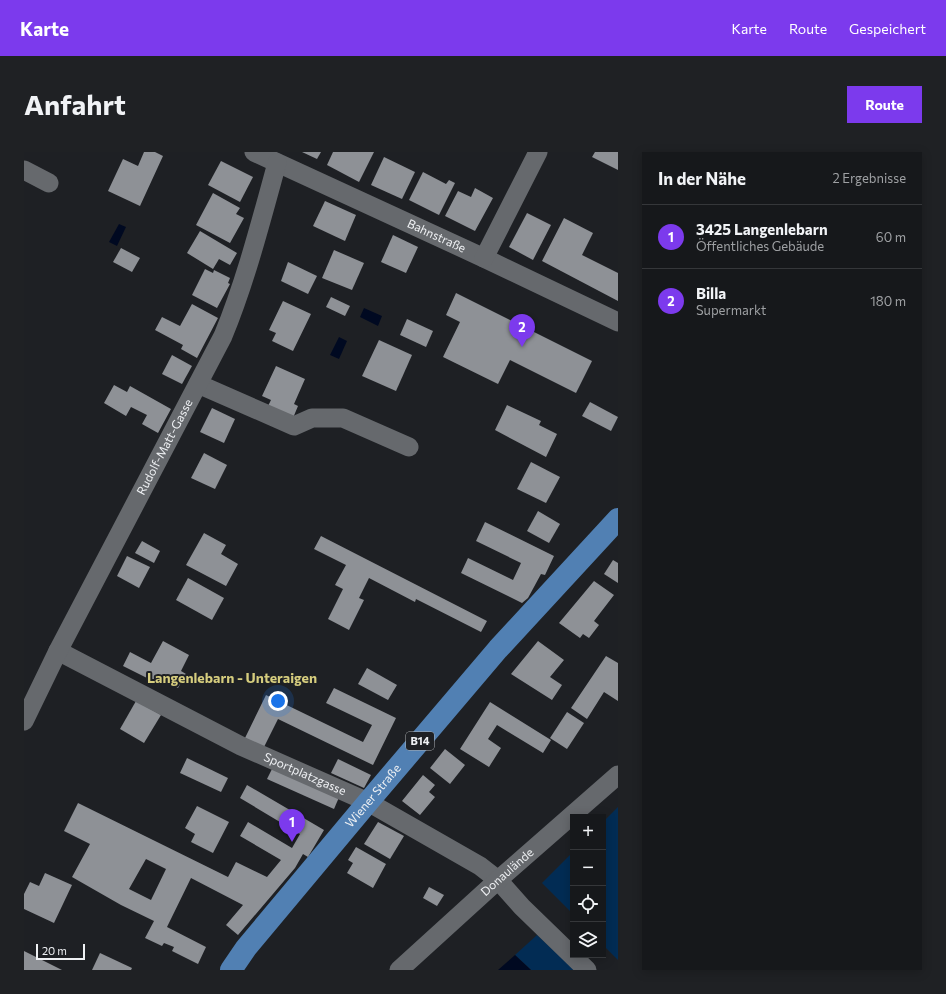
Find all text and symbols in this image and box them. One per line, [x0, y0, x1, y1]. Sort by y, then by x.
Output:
text: Karte [20, 17, 69, 40]
text: Karte [732, 20, 767, 37]
text: Route [789, 20, 827, 37]
text: Gespeichert [849, 20, 926, 37]
button: Route [847, 86, 922, 123]
text: Anfahrt [24, 87, 126, 121]
text: In der Nähe [658, 168, 746, 189]
text: 2 Ergebnisse [832, 170, 906, 186]
street label: Bahnstraße [406, 216, 468, 255]
text: 3425 Langenlebarn [696, 220, 828, 238]
text: 1 [668, 229, 674, 245]
text: 60 m [876, 229, 906, 245]
text: Öffentliches Gebäude [696, 238, 824, 254]
text: Billa [696, 284, 726, 302]
text: 2 [667, 293, 675, 309]
text: 180 m [870, 293, 906, 309]
text: Supermarkt [696, 302, 766, 318]
pin: 2 [509, 314, 535, 347]
street label: Rudolf-Matt-Gasse [133, 396, 195, 497]
district label: Langenlebarn - Unteraigen [147, 669, 317, 686]
your location [268, 691, 288, 711]
road number: B14 [406, 732, 434, 750]
street label: Sportplatzgasse [262, 749, 349, 797]
street label: Wiener Straße [342, 761, 403, 830]
pin: 1 [279, 809, 305, 842]
map controls [570, 814, 606, 958]
button: + [570, 814, 606, 850]
street label: Donaulände [477, 844, 536, 898]
button: − [570, 850, 606, 886]
button: locate [570, 886, 606, 922]
button: layers [570, 922, 606, 958]
scale bar [36, 942, 85, 961]
text: 20 m [42, 944, 67, 957]

